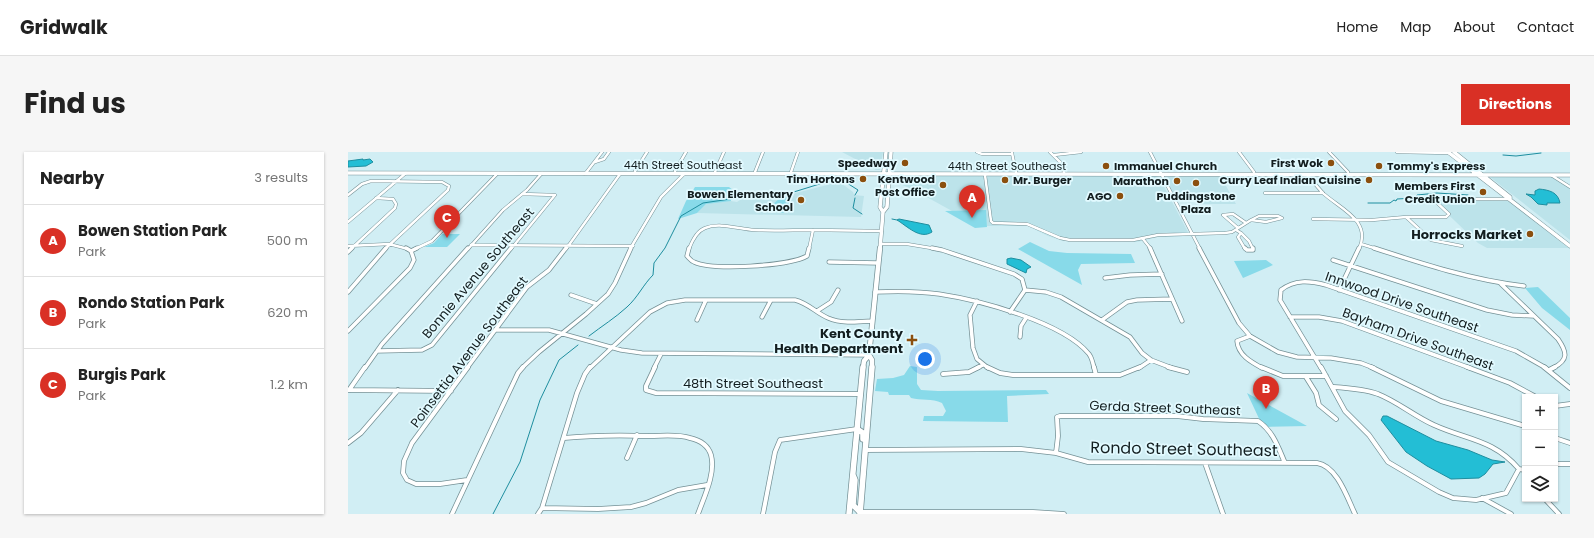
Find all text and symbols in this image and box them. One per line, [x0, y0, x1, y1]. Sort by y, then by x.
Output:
text: Gridwalk [20, 14, 108, 41]
text: Home [1336, 17, 1378, 37]
text: Map [1400, 17, 1431, 37]
text: About [1453, 17, 1495, 37]
text: Contact [1517, 17, 1574, 37]
text: Find us [24, 84, 126, 123]
button: Directions [1461, 84, 1570, 125]
place label: Speedway [838, 155, 897, 171]
place label: First Wok [1271, 155, 1323, 171]
street label: 44th Street Southeast [624, 157, 742, 173]
marker: Speedway [900, 158, 910, 168]
street label: 44th Street Southeast [948, 158, 1066, 174]
place label: Immanuel Church [1114, 158, 1217, 174]
marker: First Wok [1326, 158, 1336, 168]
place label: Tommy's Express [1387, 158, 1485, 174]
marker: Immanuel Church [1101, 161, 1111, 171]
marker: Tommy's Express [1374, 161, 1384, 171]
text: Nearby [40, 166, 104, 190]
text: 3 results [254, 168, 308, 187]
place label: Tim Hortons [786, 171, 855, 187]
place label: Kentwood Post Office [875, 171, 935, 200]
place label: Mr. Burger [1013, 172, 1072, 188]
place label: Curry Leaf Indian Cuisine [1220, 172, 1361, 188]
place label: Marathon [1113, 173, 1169, 189]
marker: Tim Hortons [858, 174, 868, 184]
marker: Mr. Burger [1000, 175, 1010, 185]
marker: Curry Leaf Indian Cuisine [1364, 175, 1374, 185]
marker: Marathon [1172, 176, 1182, 186]
marker: Puddingstone Plaza [1191, 178, 1201, 188]
place label: Members First Credit Union [1394, 178, 1476, 207]
marker: Kentwood Post Office [938, 180, 948, 190]
pin: A [959, 185, 985, 218]
place label: Bowen Elementary School [687, 186, 793, 215]
marker: Members First Credit Union [1478, 187, 1488, 197]
place label: AGO [1087, 188, 1112, 204]
place label: Puddingstone Plaza [1156, 188, 1236, 217]
marker: AGO [1115, 191, 1125, 201]
marker: Bowen Elementary School [796, 195, 806, 205]
street label: Bonnie Avenue Southeast [417, 203, 539, 343]
pin: C [434, 205, 460, 238]
text: Bowen Station Park [78, 220, 227, 241]
place label: Horrocks Market [1411, 225, 1522, 244]
marker: Horrocks Market [1525, 229, 1535, 239]
text: A [48, 231, 58, 250]
text: 500 m [267, 231, 308, 250]
text: Park [78, 242, 106, 261]
street label: Innwood Drive Southeast [1323, 267, 1482, 337]
street label: Poinsettia Avenue Southeast [406, 272, 532, 432]
text: Rondo Station Park [78, 292, 224, 313]
text: B [49, 303, 57, 322]
text: 620 m [267, 303, 308, 322]
street label: Bayham Drive Southeast [1340, 303, 1497, 375]
text: Park [78, 314, 106, 333]
place label: Kent County Health Department [774, 324, 904, 358]
marker: Kent County Health Department [906, 334, 918, 346]
your location [915, 349, 935, 369]
text: Burgis Park [78, 364, 166, 385]
street label: 48th Street Southeast [683, 374, 823, 393]
text: C [48, 375, 58, 394]
text: 1.2 km [270, 375, 308, 394]
pin: B [1253, 376, 1279, 409]
text: Park [78, 386, 106, 405]
map controls [1522, 394, 1558, 502]
button: + [1522, 394, 1558, 430]
street label: Gerda Street Southeast [1089, 396, 1241, 420]
button: − [1522, 430, 1558, 466]
street label: Rondo Street Southeast [1090, 436, 1278, 462]
button: layers [1522, 466, 1558, 502]

